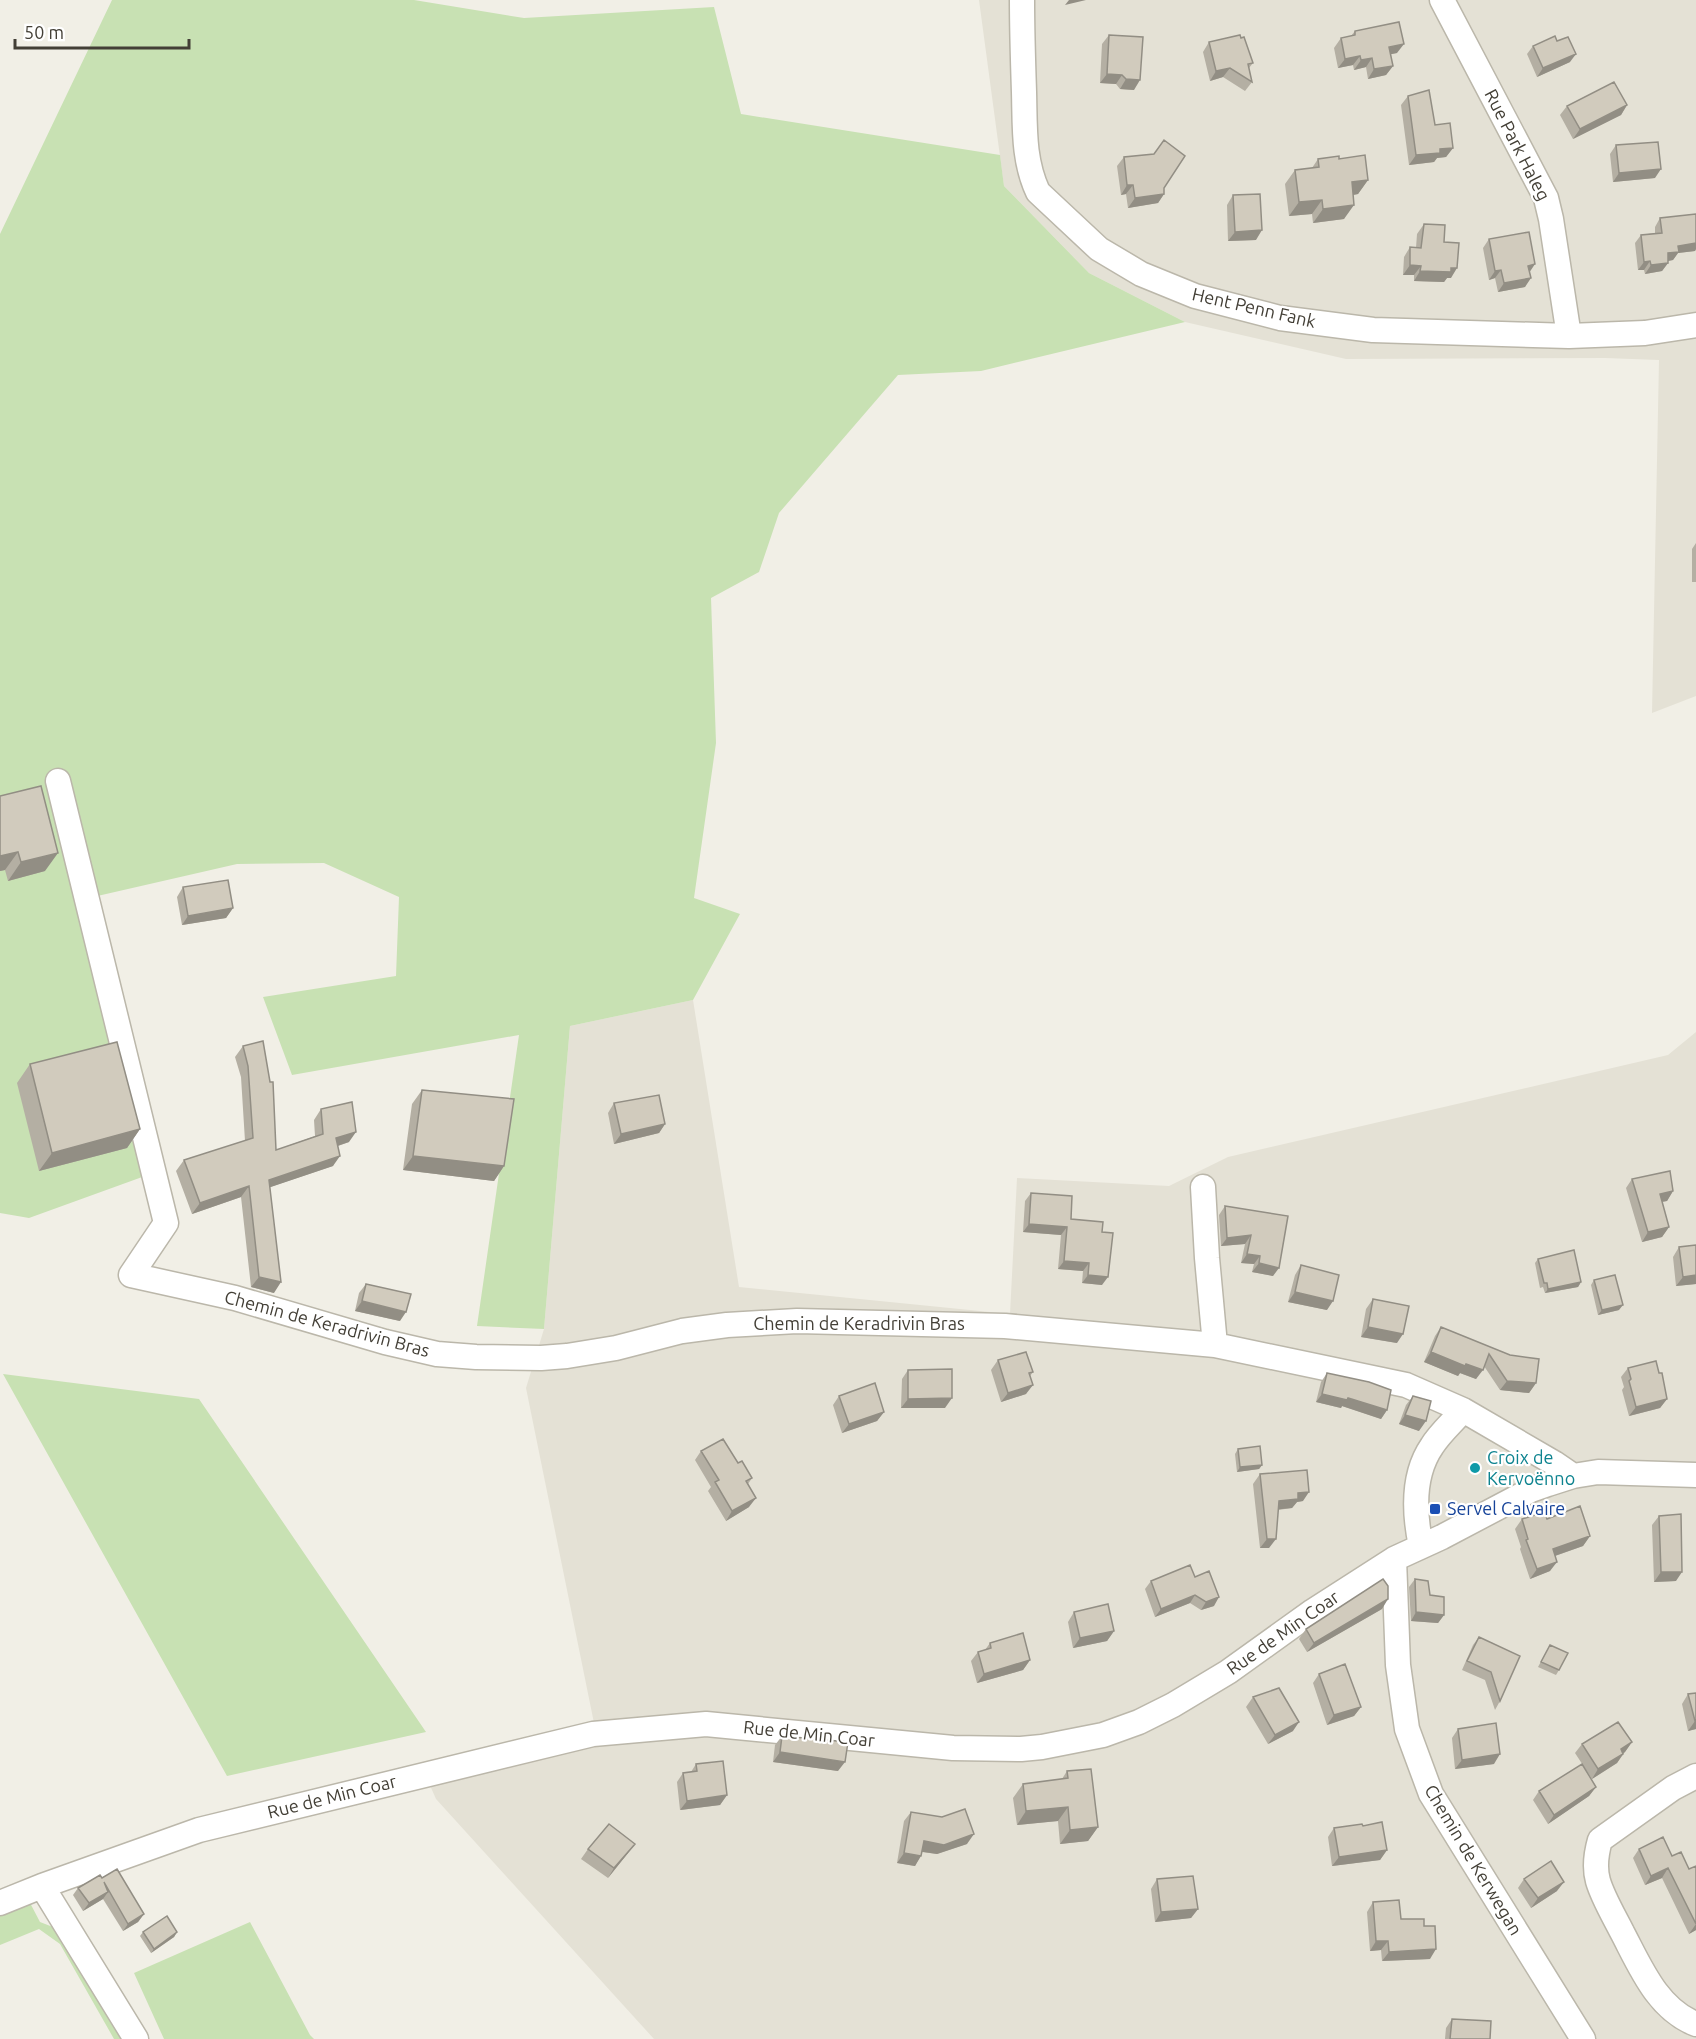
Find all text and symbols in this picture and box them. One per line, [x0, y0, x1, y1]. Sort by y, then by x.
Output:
scale bar [15, 12, 189, 50]
text: 50 m [24, 22, 64, 42]
street label: Rue Park Haleg [1481, 86, 1555, 204]
street label: Hent Penn Fank [1190, 283, 1318, 331]
street label: Chemin de Keradrivin Bras [223, 1286, 432, 1360]
street label: Chemin de Keradrivin Bras [753, 1313, 965, 1333]
place label: Croix de Kervoënno [1487, 1447, 1575, 1488]
marker: Croix de Kervoënno [1468, 1461, 1482, 1475]
place label: Servel Calvaire [1447, 1498, 1565, 1518]
marker: Servel Calvaire [1428, 1502, 1442, 1516]
street label: Rue de Min Coar [1223, 1586, 1342, 1678]
street label: Rue de Min Coar [742, 1716, 876, 1750]
street label: Rue de Min Coar [265, 1770, 398, 1822]
street label: Chemin de Kerwegan [1421, 1781, 1527, 1938]

